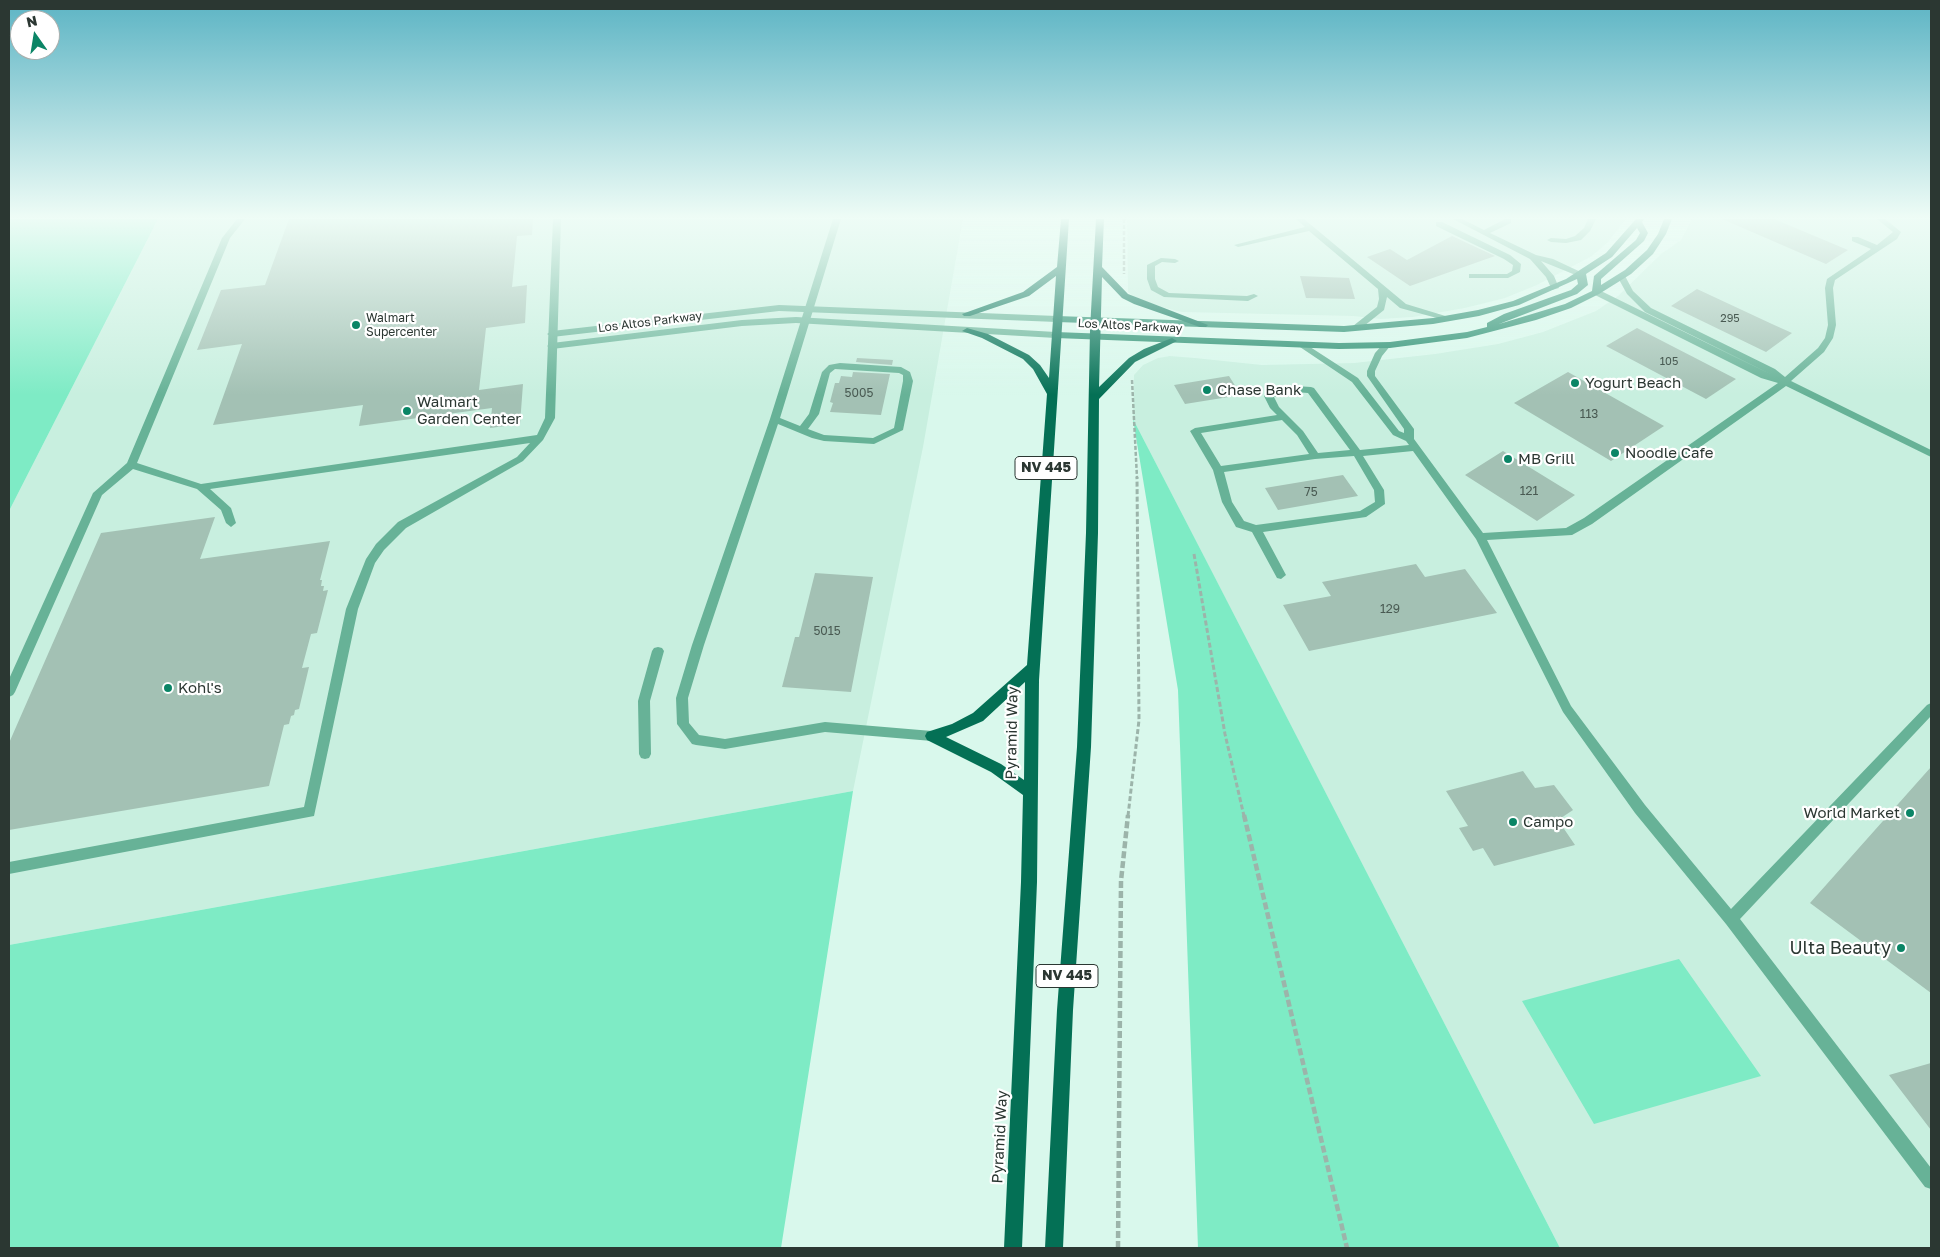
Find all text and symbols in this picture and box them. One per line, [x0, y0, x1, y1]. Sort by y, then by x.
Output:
north arrow [10, 10, 60, 60]
text: N [25, 11, 39, 30]
street label: Los Altos Parkway [597, 308, 703, 336]
place label: Walmart Supercenter [366, 311, 437, 339]
house number: 295 [1720, 312, 1740, 326]
street label: Los Altos Parkway [1077, 316, 1183, 336]
marker: Walmart Supercenter [350, 319, 362, 331]
house number: 105 [1660, 355, 1678, 369]
place label: Yogurt Beach [1585, 374, 1681, 392]
marker: Yogurt Beach [1569, 377, 1581, 389]
place label: Chase Bank [1217, 381, 1302, 399]
marker: Chase Bank [1201, 384, 1213, 396]
house number: 5005 [845, 386, 873, 400]
place label: Walmart Garden Center [417, 393, 521, 428]
marker: Walmart Garden Center [401, 405, 413, 417]
house number: 113 [1580, 407, 1598, 421]
place label: Noodle Cafe [1625, 444, 1713, 462]
marker: Noodle Cafe [1609, 447, 1621, 459]
place label: MB Grill [1518, 450, 1575, 468]
marker: MB Grill [1502, 453, 1514, 465]
road number: NV 445 [1015, 456, 1077, 479]
house number: 121 [1520, 484, 1538, 498]
house number: 75 [1304, 485, 1318, 499]
house number: 129 [1380, 602, 1400, 616]
house number: 5015 [813, 624, 841, 638]
place label: Kohl's [178, 679, 222, 697]
marker: Kohl's [162, 682, 174, 694]
street label: Pyramid Way [1002, 686, 1022, 780]
place label: World Market [1804, 804, 1900, 822]
marker: World Market [1904, 807, 1916, 819]
place label: Campo [1523, 813, 1573, 831]
marker: Campo [1507, 816, 1519, 828]
place label: Ulta Beauty [1789, 937, 1891, 959]
marker: Ulta Beauty [1895, 942, 1907, 954]
road number: NV 445 [1036, 964, 1098, 988]
street label: Pyramid Way [989, 1090, 1011, 1184]

